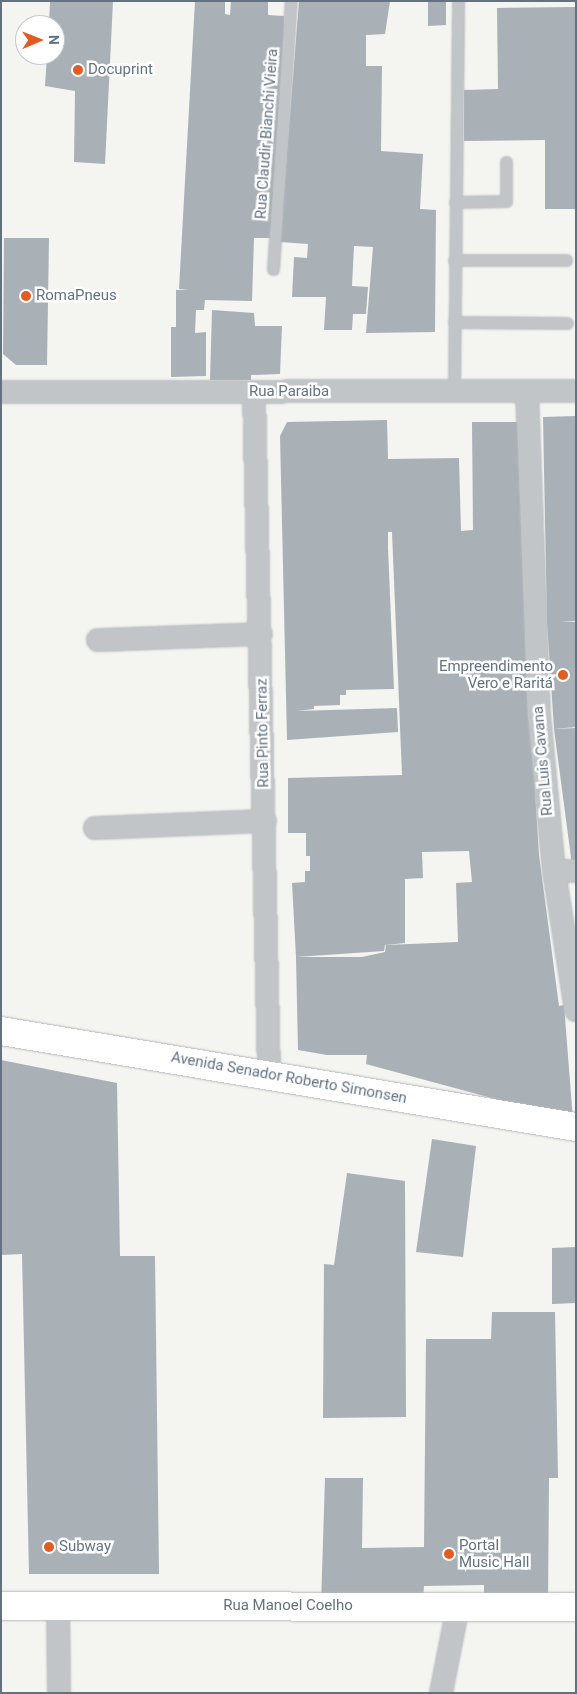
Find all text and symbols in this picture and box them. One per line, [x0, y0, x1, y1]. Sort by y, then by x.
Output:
north arrow [15, 15, 65, 65]
text: N [46, 35, 62, 45]
street label: Rua Claudir Bianchi Vieira [252, 48, 282, 220]
place label: Docuprint [88, 61, 153, 79]
marker: Docuprint [72, 64, 84, 76]
place label: RomaPneus [36, 287, 117, 305]
marker: RomaPneus [20, 290, 32, 302]
street label: Rua Paraiba [249, 383, 329, 401]
place label: Empreendimento Vero e Raritá [439, 657, 553, 692]
marker: Empreendimento Vero e Raritá [557, 669, 569, 681]
street label: Rua Pinto Ferraz [253, 678, 273, 788]
street label: Rua Luis Cavana [529, 705, 557, 817]
street label: Avenida Senador Roberto Simonsen [170, 1048, 408, 1108]
place label: Portal Music Hall [459, 1536, 529, 1571]
place label: Subway [59, 1538, 111, 1556]
marker: Subway [43, 1541, 55, 1553]
marker: Portal Music Hall [443, 1548, 455, 1560]
street label: Rua Manoel Coelho [223, 1597, 353, 1615]

